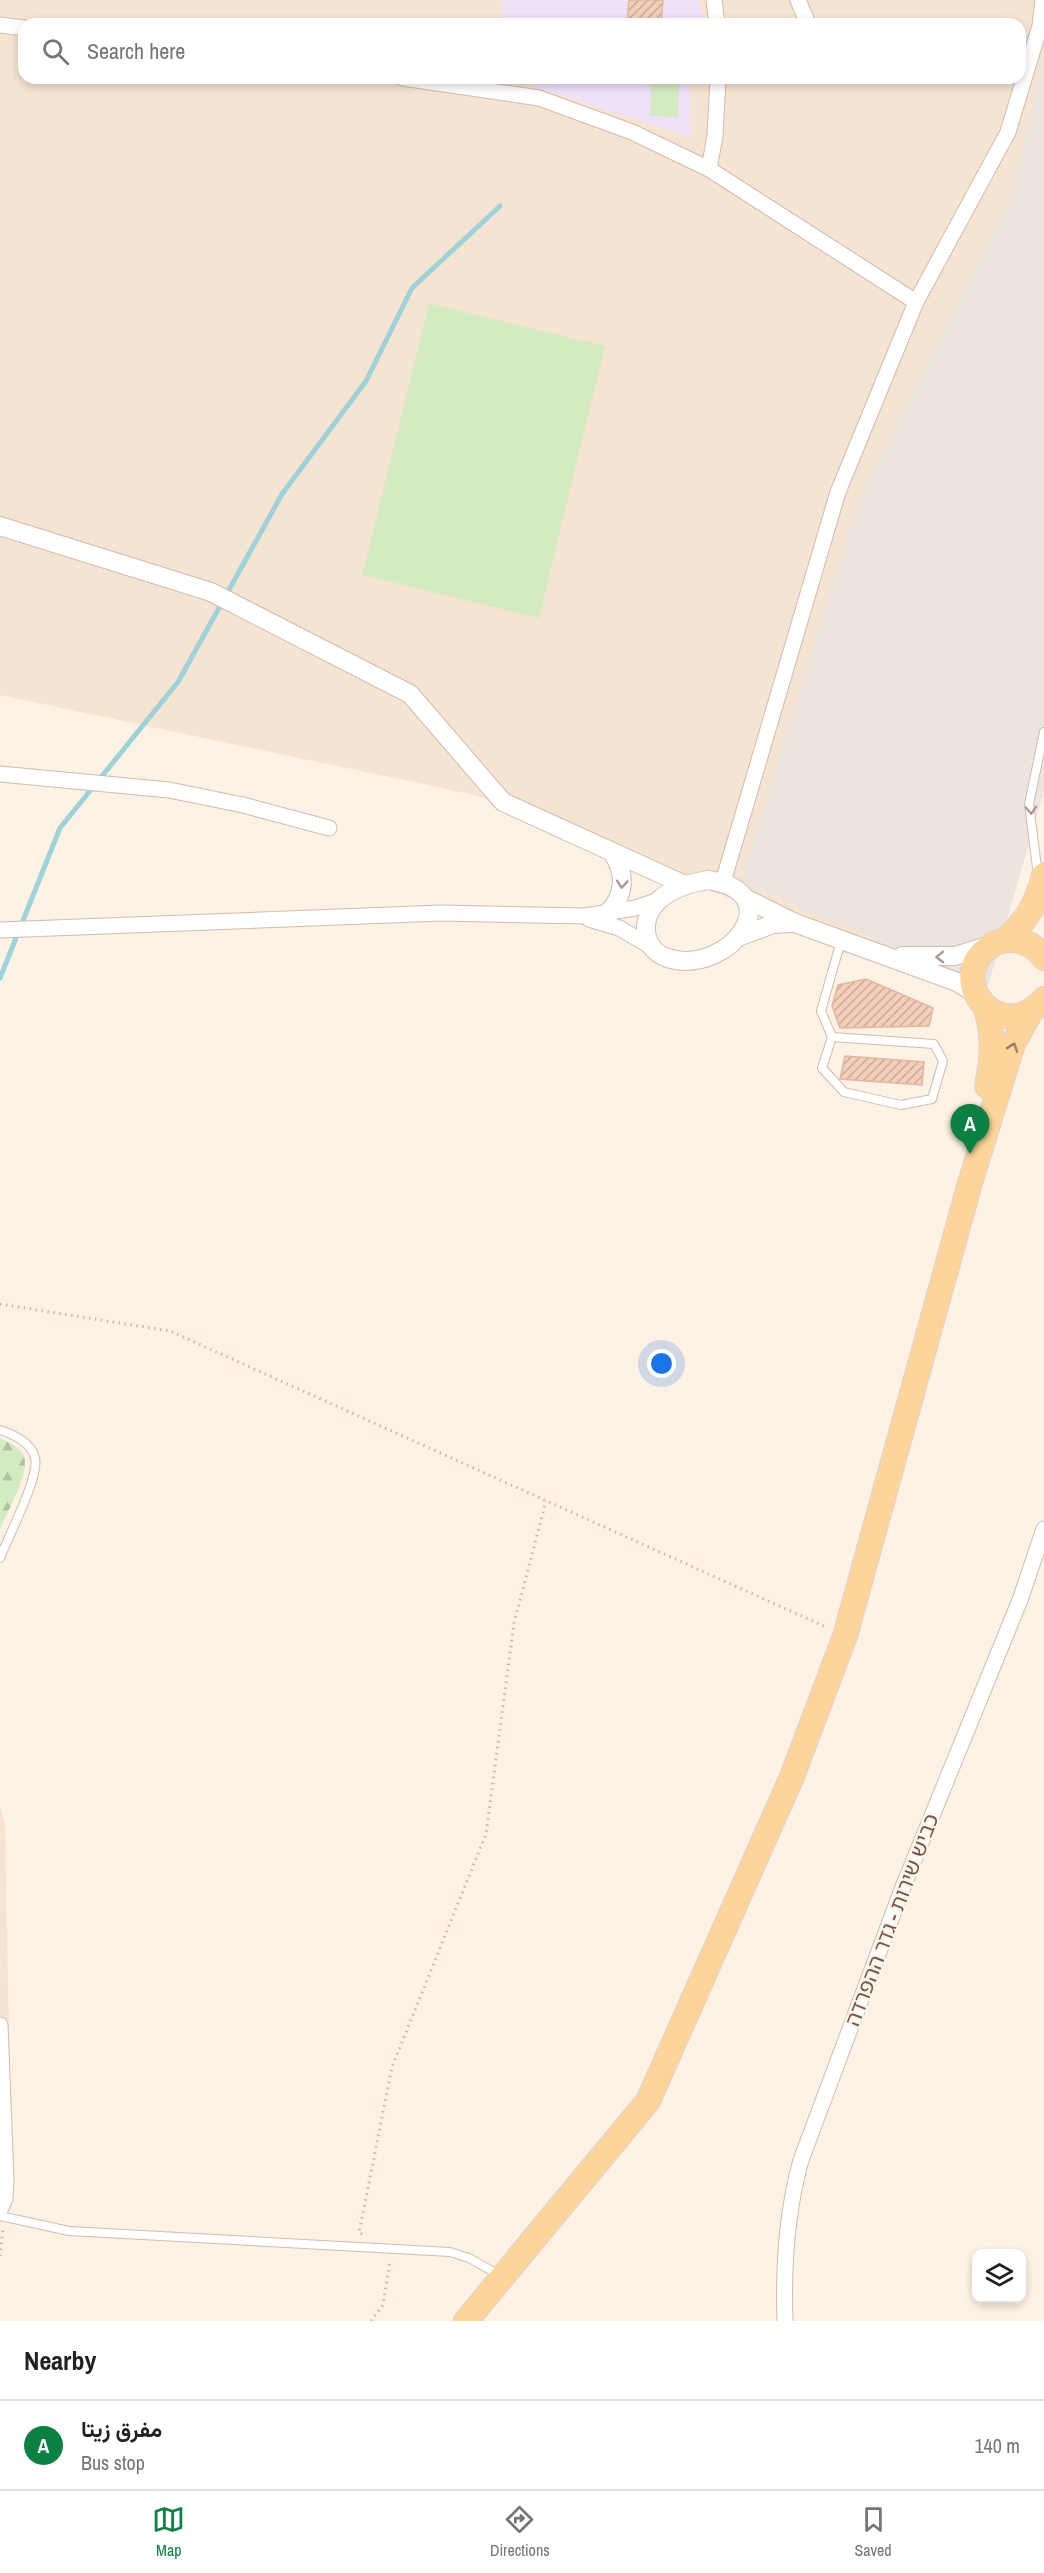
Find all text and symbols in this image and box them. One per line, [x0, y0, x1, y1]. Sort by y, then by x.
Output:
search box [18, 18, 1026, 84]
icon: search [39, 35, 72, 68]
text: Search here [87, 36, 185, 66]
one-way arrow [1024, 806, 1037, 815]
one-way arrow [615, 880, 628, 889]
one-way arrow [936, 951, 945, 963]
one-way arrow [1005, 1042, 1018, 1053]
pin: A [950, 1104, 990, 1154]
your location [647, 1349, 676, 1378]
street label: כביש שירות - גדר ההפרדה [838, 1809, 945, 2030]
map controls [972, 2249, 1026, 2303]
button: layers [972, 2249, 1026, 2303]
text: Nearby [24, 2343, 96, 2378]
text: مفرق زيتا [81, 2414, 162, 2444]
text: A [38, 2432, 49, 2459]
text: 140 m [974, 2432, 1020, 2459]
text: Bus stop [81, 2449, 145, 2476]
tab: Map [152, 2503, 185, 2561]
tab: Directions [490, 2503, 550, 2561]
tab: Saved [854, 2503, 892, 2561]

